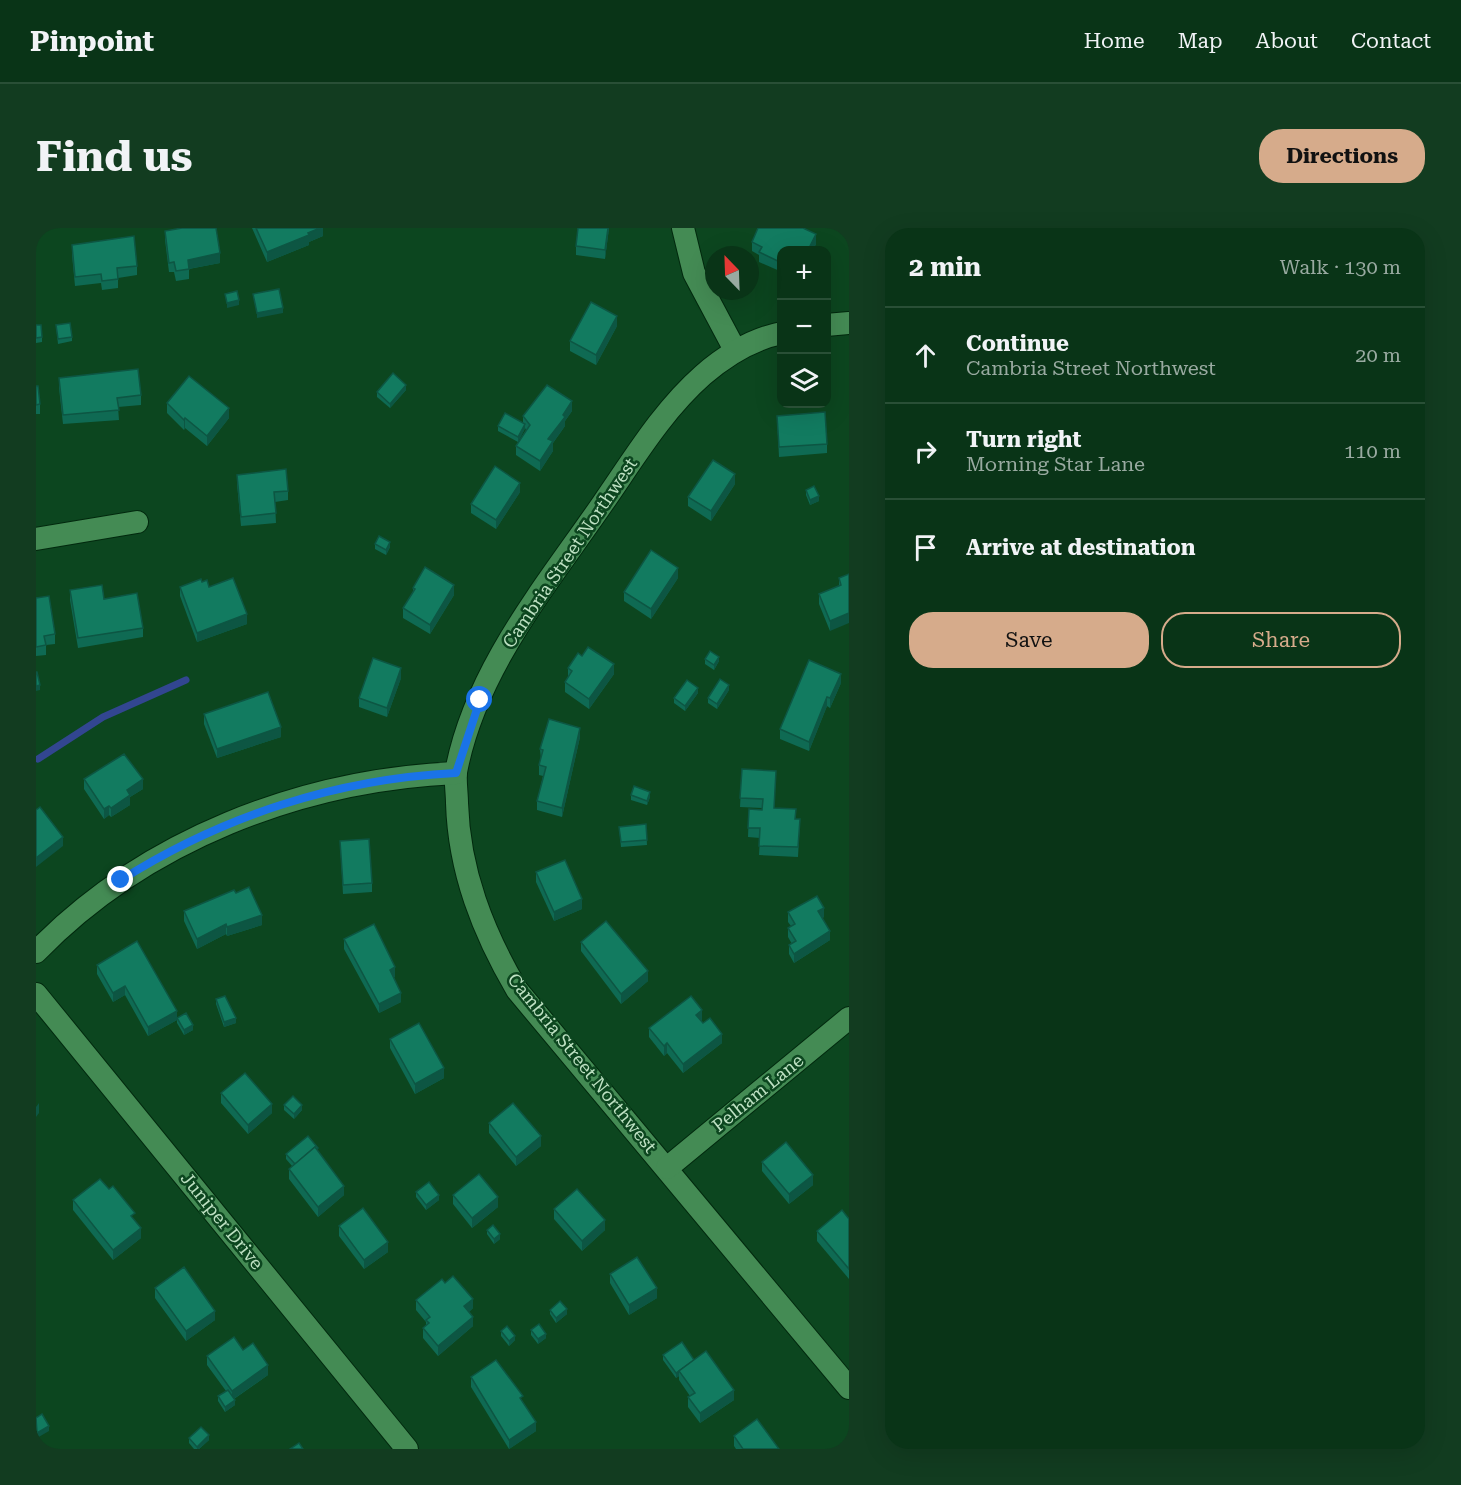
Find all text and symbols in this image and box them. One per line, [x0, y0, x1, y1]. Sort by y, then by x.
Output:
text: Pinpoint [30, 25, 154, 58]
text: Home [1084, 29, 1145, 53]
text: Map [1178, 29, 1223, 53]
text: About [1256, 29, 1318, 53]
text: Contact [1351, 29, 1431, 53]
button: Directions [1259, 129, 1425, 183]
text: Find us [36, 132, 193, 181]
north arrow [705, 246, 759, 300]
map controls [777, 246, 831, 408]
button: + [777, 246, 831, 300]
text: 2 min [909, 252, 981, 282]
text: Walk · 130 m [1280, 255, 1401, 279]
button: − [777, 300, 831, 354]
text: Continue [966, 331, 1069, 356]
icon: ahead [909, 339, 942, 372]
text: 20 m [1355, 343, 1401, 367]
button: layers [777, 354, 831, 408]
text: Cambria Street Northwest [966, 356, 1216, 380]
text: Turn right [966, 427, 1081, 452]
icon: right [909, 435, 942, 468]
text: 110 m [1344, 439, 1401, 463]
text: Morning Star Lane [966, 452, 1145, 476]
street label: Cambria Street Northwest [498, 453, 641, 652]
icon: arrive [909, 531, 942, 564]
text: Arrive at destination [966, 535, 1195, 560]
button: Save [909, 612, 1149, 668]
button: Share [1161, 612, 1401, 668]
route start [466, 686, 492, 712]
route end [107, 866, 133, 892]
street label: Cambria Street Northwest [503, 969, 661, 1157]
street label: Pelham Lane [708, 1049, 808, 1136]
street label: Juniper Drive [177, 1168, 268, 1274]

